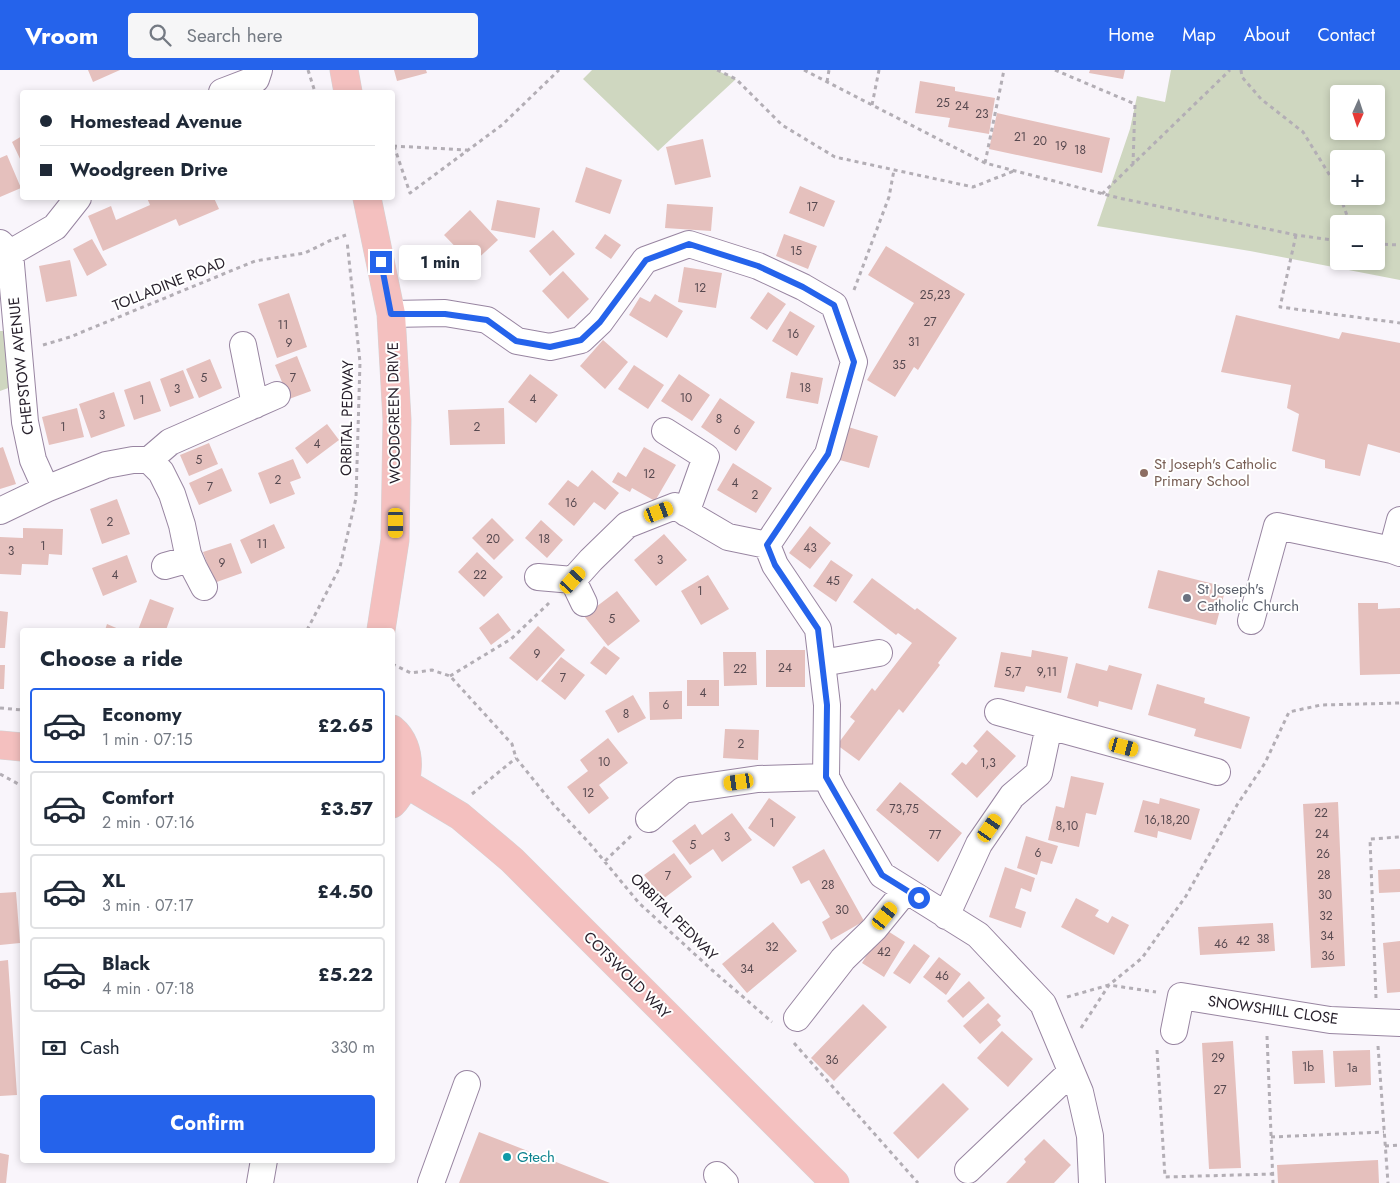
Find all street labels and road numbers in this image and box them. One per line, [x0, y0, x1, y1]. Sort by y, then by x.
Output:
street label: TOLLADINE ROAD [109, 251, 229, 317]
street label: CHEPSTOW AVENUE [3, 296, 39, 436]
street label: WOODGREEN DRIVE [382, 342, 406, 484]
street label: ORBITAL PEDWAY [335, 359, 359, 476]
street label: ORBITAL PEDWAY [625, 868, 723, 966]
street label: COTSWOLD WAY [578, 926, 676, 1024]
street label: SNOWSHILL CLOSE [1206, 990, 1340, 1030]

